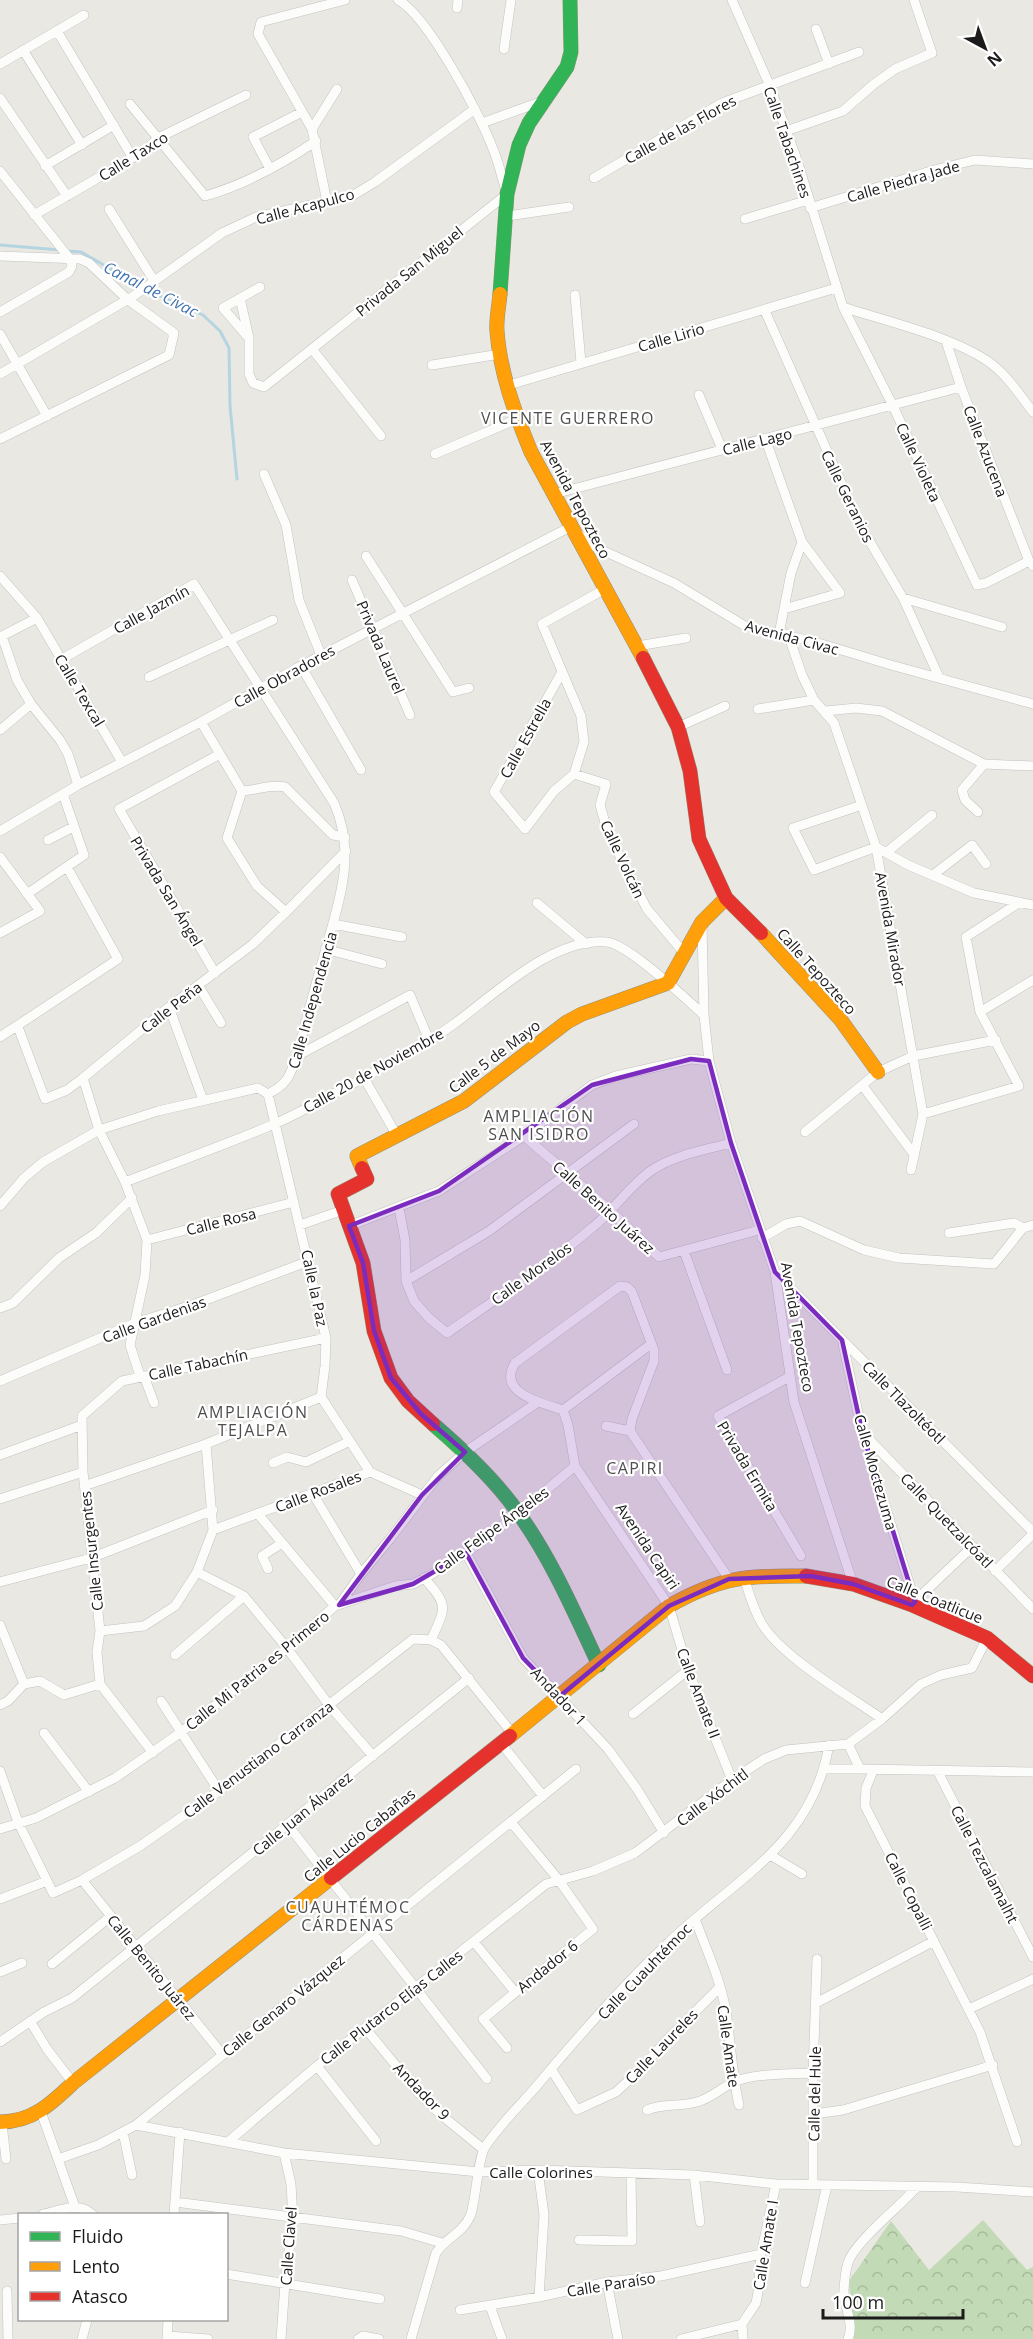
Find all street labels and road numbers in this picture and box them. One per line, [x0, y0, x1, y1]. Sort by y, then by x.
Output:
street label: Calle Tabachines [760, 84, 816, 200]
street label: Calle de las Flores [621, 90, 739, 168]
street label: Calle Taxco [94, 127, 172, 185]
street label: Calle Piedra Jade [844, 155, 962, 207]
street label: Calle Acapulco [254, 183, 356, 229]
street label: Privada San Miguel [351, 221, 467, 321]
street label: Calle Lirio [635, 318, 707, 356]
street label: Calle Azucena [959, 402, 1013, 500]
street label: Calle Violeta [892, 419, 946, 505]
street label: Calle Lago [720, 423, 794, 459]
street label: Avenida Tepozteco [536, 436, 616, 562]
street label: Calle Geranios [817, 446, 879, 546]
street label: Calle Jazmín [109, 580, 193, 638]
street label: Privada Laurel [352, 597, 410, 697]
street label: Avenida Civac [743, 615, 841, 659]
street label: Calle Obradores [230, 640, 338, 712]
street label: Calle Texcal [50, 650, 110, 730]
street label: Calle Estrella [495, 694, 555, 782]
street label: Calle Volcán [596, 817, 650, 901]
street label: Privada San Ángel [126, 832, 208, 950]
street label: Avenida Mirador [871, 870, 911, 988]
street label: Calle Tepozteco [773, 924, 861, 1018]
street label: Calle Independencia [283, 929, 341, 1071]
street label: Calle Peña [136, 977, 206, 1037]
street label: Calle 5 de Mayo [444, 1015, 544, 1097]
street label: Calle 20 de Noviembre [299, 1023, 447, 1117]
street label: Calle Benito Juárez [549, 1156, 659, 1258]
street label: Calle Rosa [184, 1203, 258, 1239]
street label: Calle Morelos [487, 1237, 575, 1309]
street label: Calle la Paz [297, 1248, 333, 1328]
street label: Avenida Tepozteco [777, 1260, 819, 1394]
street label: Calle Gardenias [99, 1291, 209, 1347]
street label: Calle Tabachín [146, 1344, 250, 1384]
street label: Calle Tlazoltéotl [858, 1356, 950, 1448]
street label: Calle Moctezuma [850, 1412, 902, 1532]
street label: Privada Ermita [713, 1417, 783, 1515]
street label: Calle Rosales [272, 1465, 364, 1517]
street label: Calle Quetzalcóatl [896, 1468, 998, 1572]
street label: Calle Felipe Ángeles [429, 1481, 553, 1579]
street label: Calle Insurgentes [75, 1490, 107, 1612]
street label: Avenida Capiri [612, 1499, 684, 1593]
street label: Calle Coatlicue [884, 1571, 986, 1627]
street label: Calle Mi Patria es Primero [181, 1606, 333, 1734]
street label: Calle Amate II [673, 1645, 725, 1741]
street label: Andador 1 [527, 1662, 591, 1730]
street label: Calle Venustiano Carranza [179, 1696, 337, 1822]
street label: Calle Xóchitl [672, 1764, 752, 1830]
street label: Calle Juan Álvarez [248, 1767, 356, 1859]
street label: Calle Lucio Cabañas [299, 1784, 419, 1886]
street label: Calle Tezcalamalht [947, 1802, 1023, 1926]
street label: Calle Copalli [881, 1849, 937, 1933]
street label: Calle Benito Juárez [103, 1910, 201, 2024]
street label: Calle Cuauhtémoc [593, 1918, 695, 2024]
street label: Andador 6 [512, 1935, 582, 1997]
street label: Calle Plutarco Elías Calles [316, 1945, 466, 2069]
street label: Calle Genaro Vázquez [218, 1949, 348, 2061]
street label: Calle Amate [713, 2003, 745, 2089]
street label: Calle Laureles [620, 2004, 702, 2088]
street label: Calle del Hule [803, 2046, 825, 2142]
street label: Andador 9 [389, 2058, 455, 2124]
street label: Calle Colorines [489, 2162, 593, 2182]
street label: Calle Amate I [748, 2198, 782, 2292]
street label: Calle Clavel [275, 2206, 301, 2286]
street label: Calle Paraíso [565, 2267, 657, 2301]

